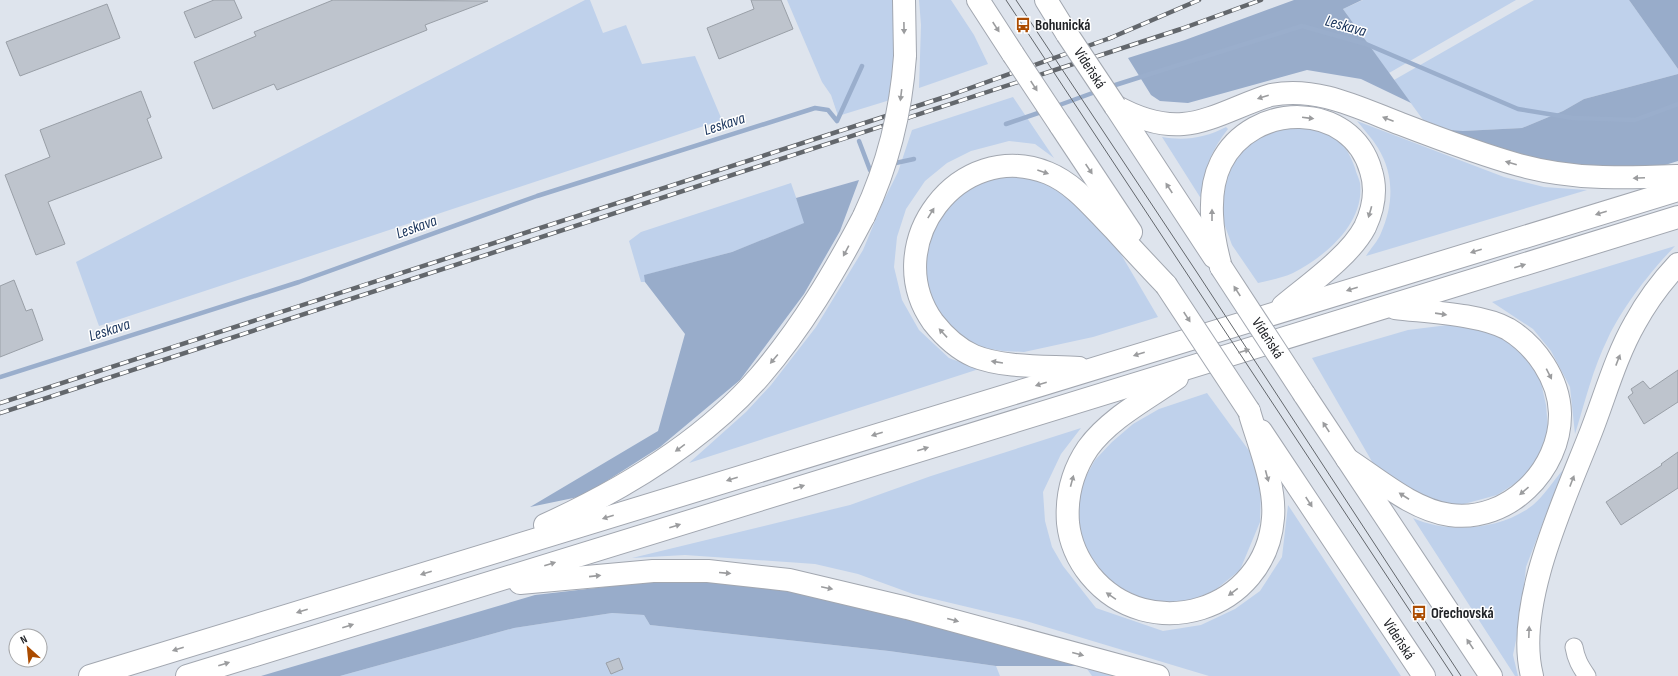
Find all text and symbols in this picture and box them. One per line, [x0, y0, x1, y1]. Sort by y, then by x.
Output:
water label: Leskava [1323, 12, 1369, 42]
bus stop icon: Bohunická [1014, 16, 1032, 34]
place label: Bohunická [1035, 16, 1090, 35]
one-way arrow [992, 21, 999, 33]
one-way arrow [901, 22, 907, 35]
street label: Vídeňská [1069, 44, 1110, 93]
one-way arrow [1030, 81, 1038, 91]
one-way arrow [898, 89, 904, 101]
one-way arrow [1257, 94, 1269, 100]
water label: Leskava [702, 109, 748, 140]
one-way arrow [1302, 114, 1314, 121]
one-way arrow [1382, 116, 1394, 122]
one-way arrow [1504, 160, 1516, 166]
one-way arrow [1085, 164, 1093, 174]
one-way arrow [1037, 169, 1049, 175]
one-way arrow [1633, 174, 1645, 181]
one-way arrow [1165, 182, 1172, 194]
one-way arrow [1367, 207, 1373, 219]
one-way arrow [927, 208, 934, 219]
one-way arrow [1209, 208, 1215, 221]
one-way arrow [1594, 210, 1606, 216]
water label: Leskava [394, 211, 440, 244]
one-way arrow [843, 245, 849, 256]
one-way arrow [1470, 248, 1482, 254]
one-way arrow [1514, 263, 1526, 269]
one-way arrow [1233, 286, 1241, 296]
one-way arrow [1345, 286, 1357, 292]
one-way arrow [1435, 311, 1447, 317]
one-way arrow [1183, 312, 1191, 322]
street label: Vídeňská [1247, 314, 1288, 363]
water label: Leskava [87, 315, 133, 346]
one-way arrow [938, 328, 947, 338]
one-way arrow [1238, 348, 1250, 354]
one-way arrow [1133, 351, 1145, 357]
one-way arrow [770, 353, 779, 364]
one-way arrow [1616, 353, 1622, 365]
one-way arrow [991, 359, 1003, 365]
one-way arrow [1546, 368, 1552, 379]
one-way arrow [1035, 381, 1047, 387]
one-way arrow [1322, 421, 1330, 432]
one-way arrow [870, 431, 882, 437]
one-way arrow [675, 444, 686, 452]
one-way arrow [918, 446, 930, 452]
one-way arrow [1265, 469, 1271, 482]
one-way arrow [1069, 475, 1075, 487]
one-way arrow [1570, 475, 1576, 487]
one-way arrow [726, 476, 738, 482]
one-way arrow [793, 484, 805, 490]
one-way arrow [1519, 486, 1529, 496]
one-way arrow [1398, 493, 1410, 500]
one-way arrow [1305, 497, 1313, 507]
one-way arrow [601, 514, 613, 520]
one-way arrow [669, 522, 681, 528]
one-way arrow [545, 561, 557, 567]
one-way arrow [719, 569, 731, 576]
one-way arrow [420, 570, 432, 576]
one-way arrow [589, 572, 601, 579]
one-way arrow [821, 586, 833, 592]
one-way arrow [1227, 588, 1238, 596]
one-way arrow [1106, 592, 1117, 600]
bus stop icon: Ořechovská [1410, 604, 1428, 622]
place label: Ořechovská [1431, 604, 1494, 623]
one-way arrow [296, 608, 308, 614]
street label: Vídeňská [1378, 615, 1419, 664]
one-way arrow [946, 618, 959, 624]
one-way arrow [342, 623, 354, 629]
one-way arrow [1526, 625, 1532, 638]
north arrow [8, 628, 48, 668]
text: N [18, 632, 29, 647]
one-way arrow [1466, 638, 1474, 649]
one-way arrow [171, 646, 183, 652]
one-way arrow [1072, 652, 1084, 658]
one-way arrow [218, 661, 230, 667]

